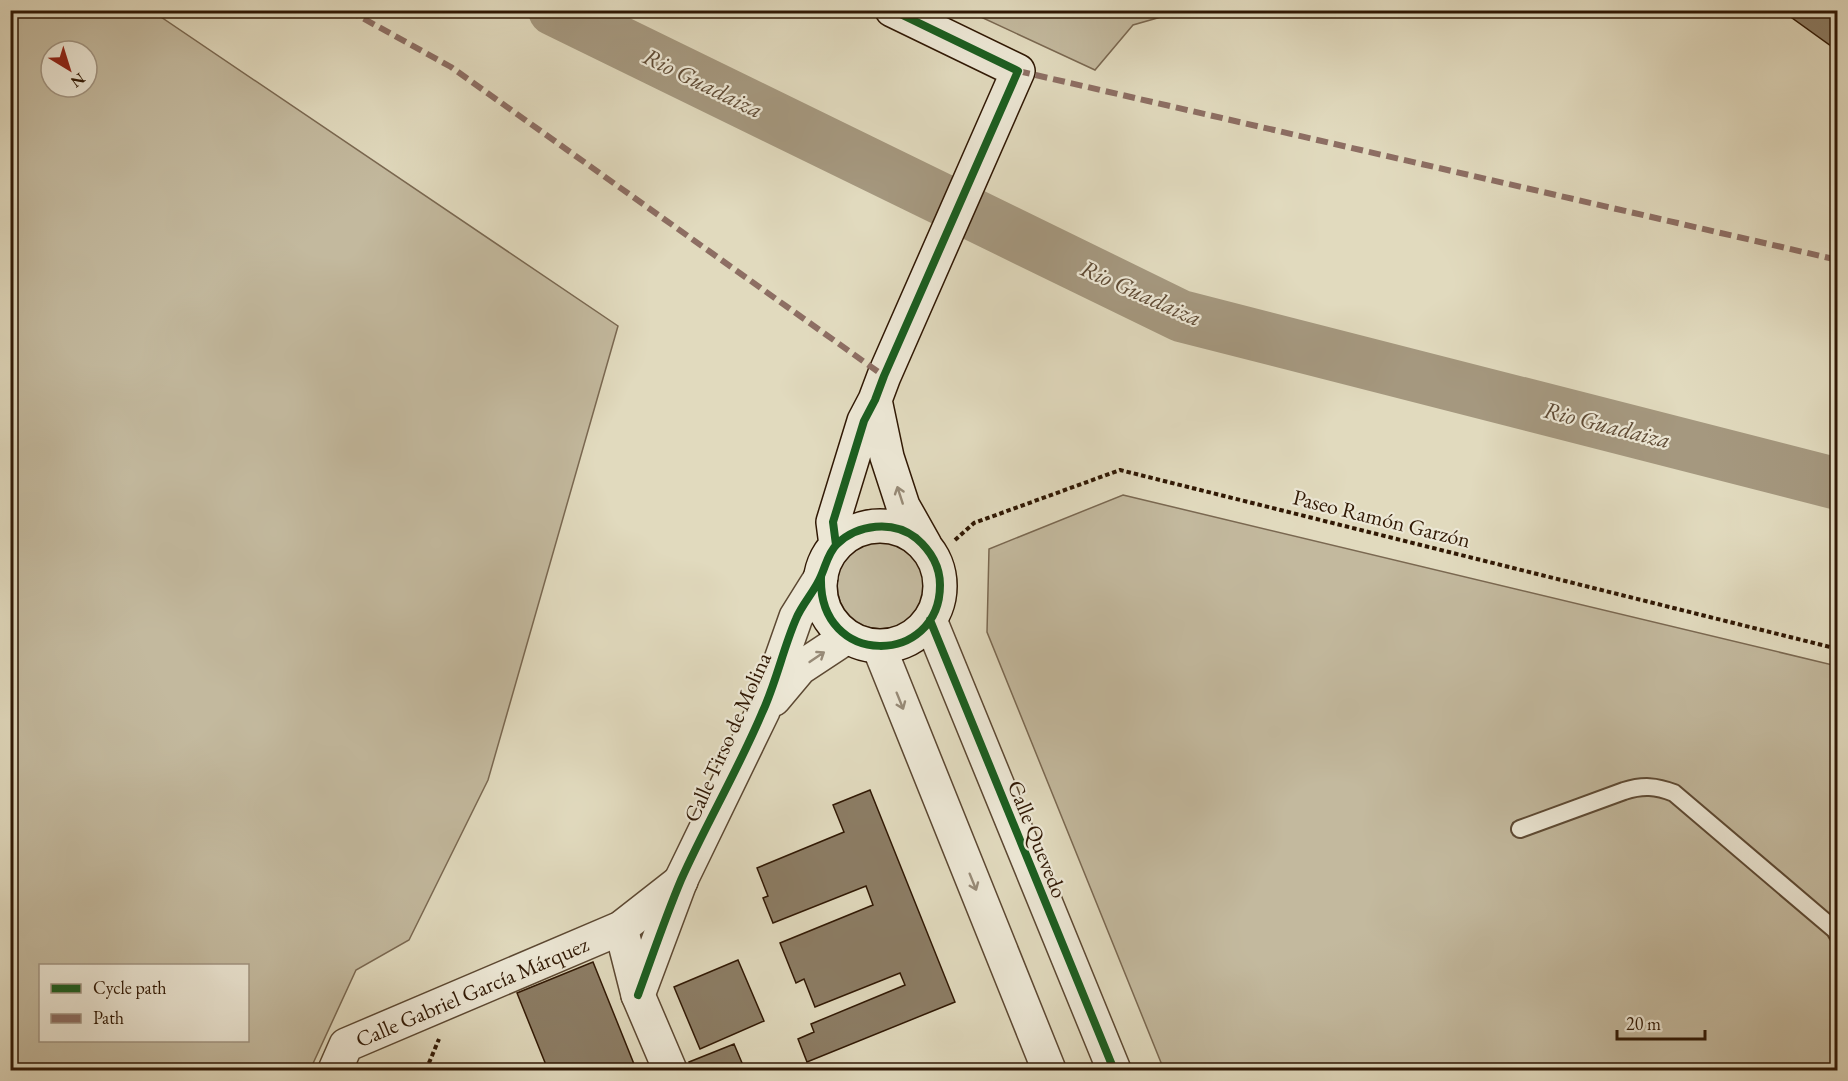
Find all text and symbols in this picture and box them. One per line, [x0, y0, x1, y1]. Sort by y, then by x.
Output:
north arrow [39, 39, 99, 99]
water label: Rio Guadaiza [638, 40, 768, 125]
text: N [66, 68, 89, 93]
water label: Rio Guadaiza [1076, 252, 1207, 333]
water label: Rio Guadaiza [1541, 394, 1674, 455]
street label: Paseo Ramón Garzón [1290, 482, 1474, 555]
one-way arrow [893, 486, 904, 505]
street label: Calle Tirso de Molina [677, 648, 778, 827]
one-way arrow [809, 651, 825, 663]
one-way arrow [895, 691, 906, 710]
street label: Calle Quevedo [1001, 776, 1074, 902]
one-way arrow [968, 872, 979, 891]
street label: Calle Gabriel García Márquez [351, 929, 594, 1054]
legend [39, 964, 249, 1042]
text: Cycle path [93, 976, 167, 999]
scale bar [1617, 1003, 1706, 1041]
text: Path [93, 1006, 124, 1029]
text: 20 m [1626, 1012, 1661, 1035]

